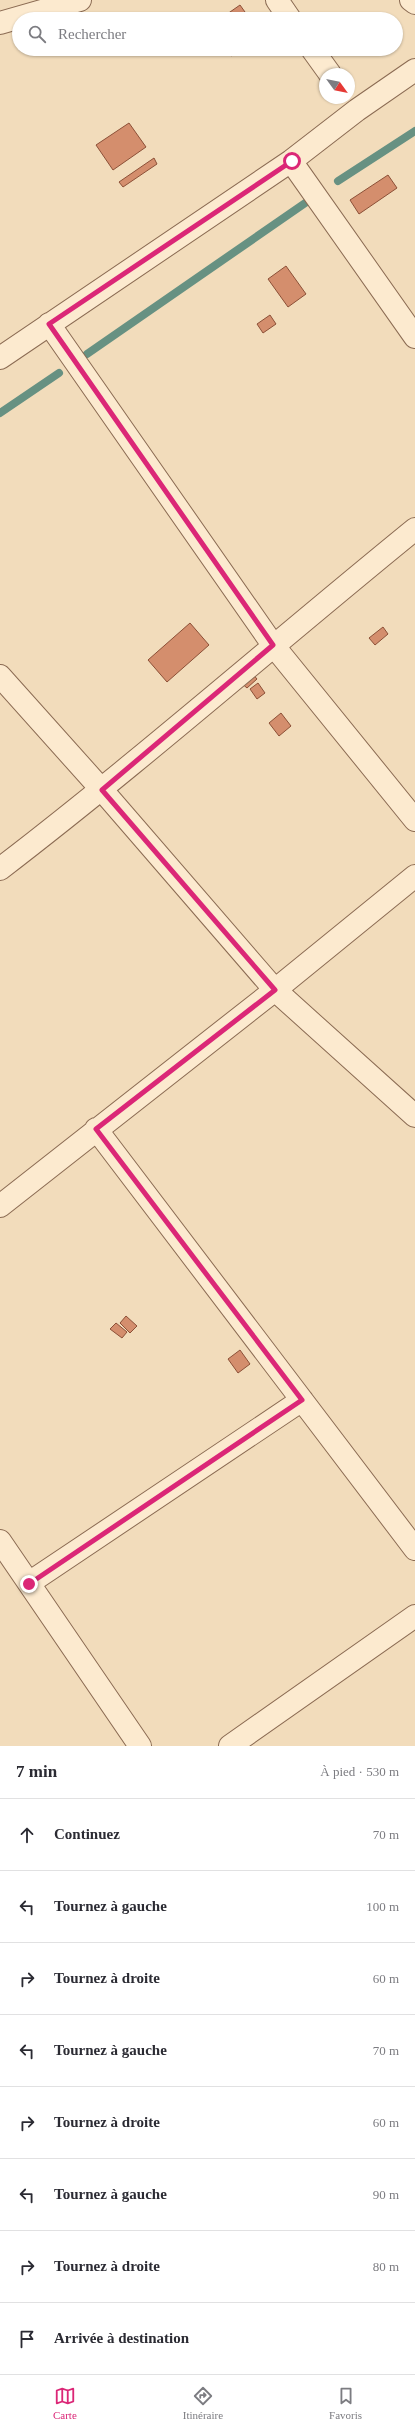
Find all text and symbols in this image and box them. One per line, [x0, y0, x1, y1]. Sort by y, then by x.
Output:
search box [12, 12, 403, 56]
icon: search [26, 23, 48, 45]
text: Rechercher [58, 26, 126, 42]
north arrow [319, 68, 355, 104]
route start [283, 152, 301, 170]
route end [20, 1575, 38, 1593]
text: 7 min [16, 1762, 57, 1781]
text: À pied · 530 m [320, 1764, 399, 1779]
icon: ahead [16, 1824, 38, 1846]
text: Continuez [54, 1826, 120, 1842]
text: 70 m [373, 1827, 399, 1842]
icon: left [16, 1896, 38, 1918]
text: Tournez à gauche [54, 1898, 167, 1914]
text: 100 m [366, 1899, 399, 1914]
icon: right [16, 1968, 38, 1990]
text: Tournez à droite [54, 1970, 160, 1986]
text: 60 m [373, 1971, 399, 1986]
icon: left [16, 2040, 38, 2062]
text: Tournez à gauche [54, 2042, 167, 2058]
text: 70 m [373, 2043, 399, 2058]
icon: right [16, 2112, 38, 2134]
text: Tournez à droite [54, 2114, 160, 2130]
text: 60 m [373, 2115, 399, 2130]
icon: left [16, 2184, 38, 2206]
text: Tournez à gauche [54, 2186, 167, 2202]
text: 90 m [373, 2187, 399, 2202]
icon: right [16, 2256, 38, 2278]
text: Tournez à droite [54, 2258, 160, 2274]
text: 80 m [373, 2259, 399, 2274]
icon: arrive [16, 2328, 38, 2350]
text: Arrivée à destination [54, 2330, 189, 2346]
tab: Carte [53, 2385, 77, 2421]
tab: Itinéraire [183, 2385, 223, 2421]
tab: Favoris [329, 2385, 362, 2421]

